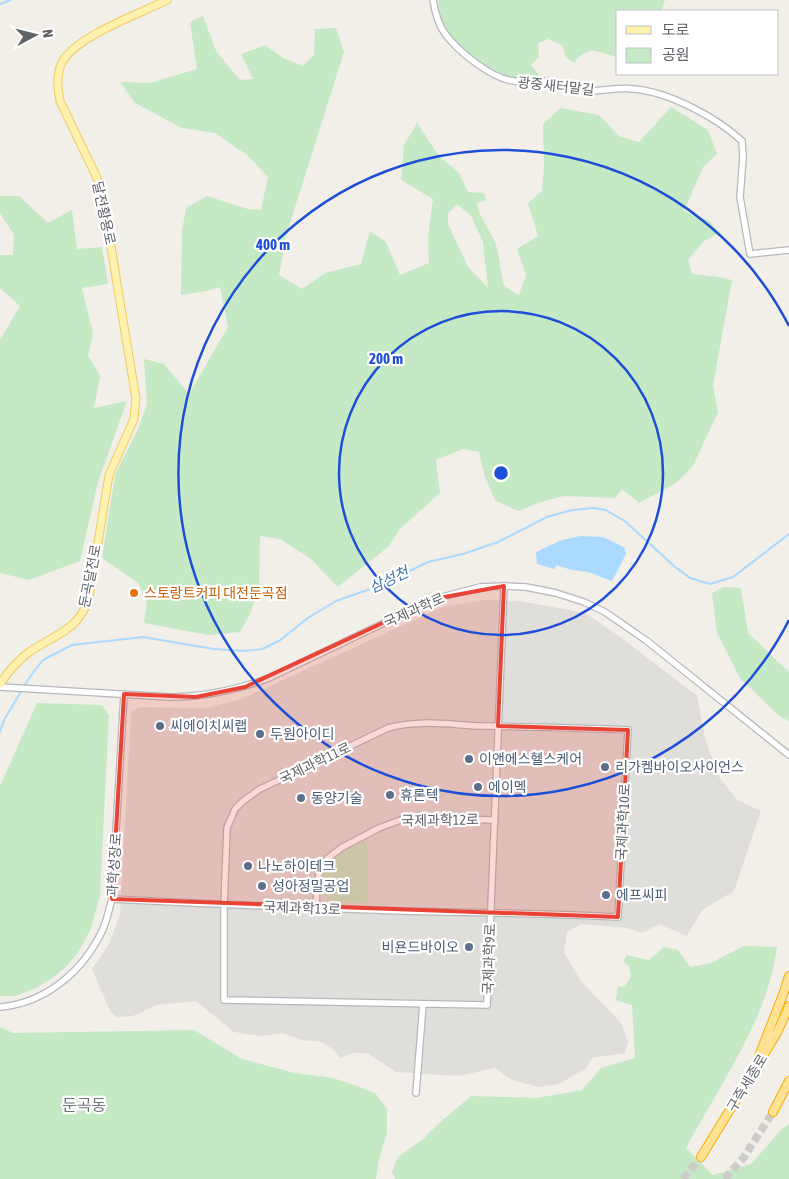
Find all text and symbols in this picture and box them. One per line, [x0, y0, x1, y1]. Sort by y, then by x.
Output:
north arrow [10, 10, 60, 60]
legend [616, 10, 779, 75]
text: 도로 [662, 21, 690, 38]
text: N [39, 28, 56, 38]
text: 공원 [662, 46, 690, 63]
street label: 광중새터말길 [517, 74, 595, 98]
street label: 달전황용로 [89, 180, 119, 246]
text: 400 m [255, 236, 290, 253]
text: 200 m [369, 350, 403, 367]
centre of rings [492, 464, 510, 482]
street label: 둔곡달전로 [76, 543, 104, 609]
water label: 삼성천 [366, 562, 413, 596]
place label: 스토랑트커피 대전둔곡점 [144, 585, 288, 601]
marker: 스토랑트커피 대전둔곡점 [128, 587, 140, 599]
street label: 국제과학로 [381, 590, 447, 630]
place label: 씨에이치씨랩 [170, 718, 247, 734]
marker: 씨에이치씨랩 [154, 720, 166, 732]
place label: 두원아이디 [270, 726, 334, 742]
marker: 두원아이디 [254, 728, 266, 740]
street label: 국제과학11로 [277, 739, 353, 787]
place label: 이앤에스헬스케어 [479, 751, 582, 767]
marker: 이앤에스헬스케어 [463, 753, 475, 765]
place label: 리가켐바이오사이언스 [615, 759, 744, 775]
marker: 리가켐바이오사이언스 [599, 761, 611, 773]
place label: 에이멕 [488, 779, 527, 795]
marker: 에이멕 [472, 781, 484, 793]
street label: 국제과학10로 [613, 783, 633, 861]
place label: 휴론텍 [400, 787, 439, 803]
marker: 휴론텍 [384, 789, 396, 801]
place label: 동양기술 [311, 790, 363, 806]
marker: 동양기술 [295, 792, 307, 804]
street label: 국제과학12로 [401, 811, 479, 829]
street label: 과학성장로 [104, 832, 124, 898]
place label: 나노하이테크 [258, 858, 335, 874]
marker: 나노하이테크 [242, 860, 254, 872]
place label: 성아정밀공업 [272, 878, 349, 894]
marker: 성아정밀공업 [256, 880, 268, 892]
place label: 에프씨피 [616, 887, 668, 903]
marker: 에프씨피 [600, 889, 612, 901]
street label: 국제과학13로 [263, 899, 341, 917]
street label: 국제과학9로 [480, 923, 498, 995]
place label: 비욘드바이오 [382, 939, 459, 955]
marker: 비욘드바이오 [463, 941, 475, 953]
street label: 구즉세종로 [724, 1051, 771, 1115]
district label: 둔곡동 [62, 1096, 106, 1114]

